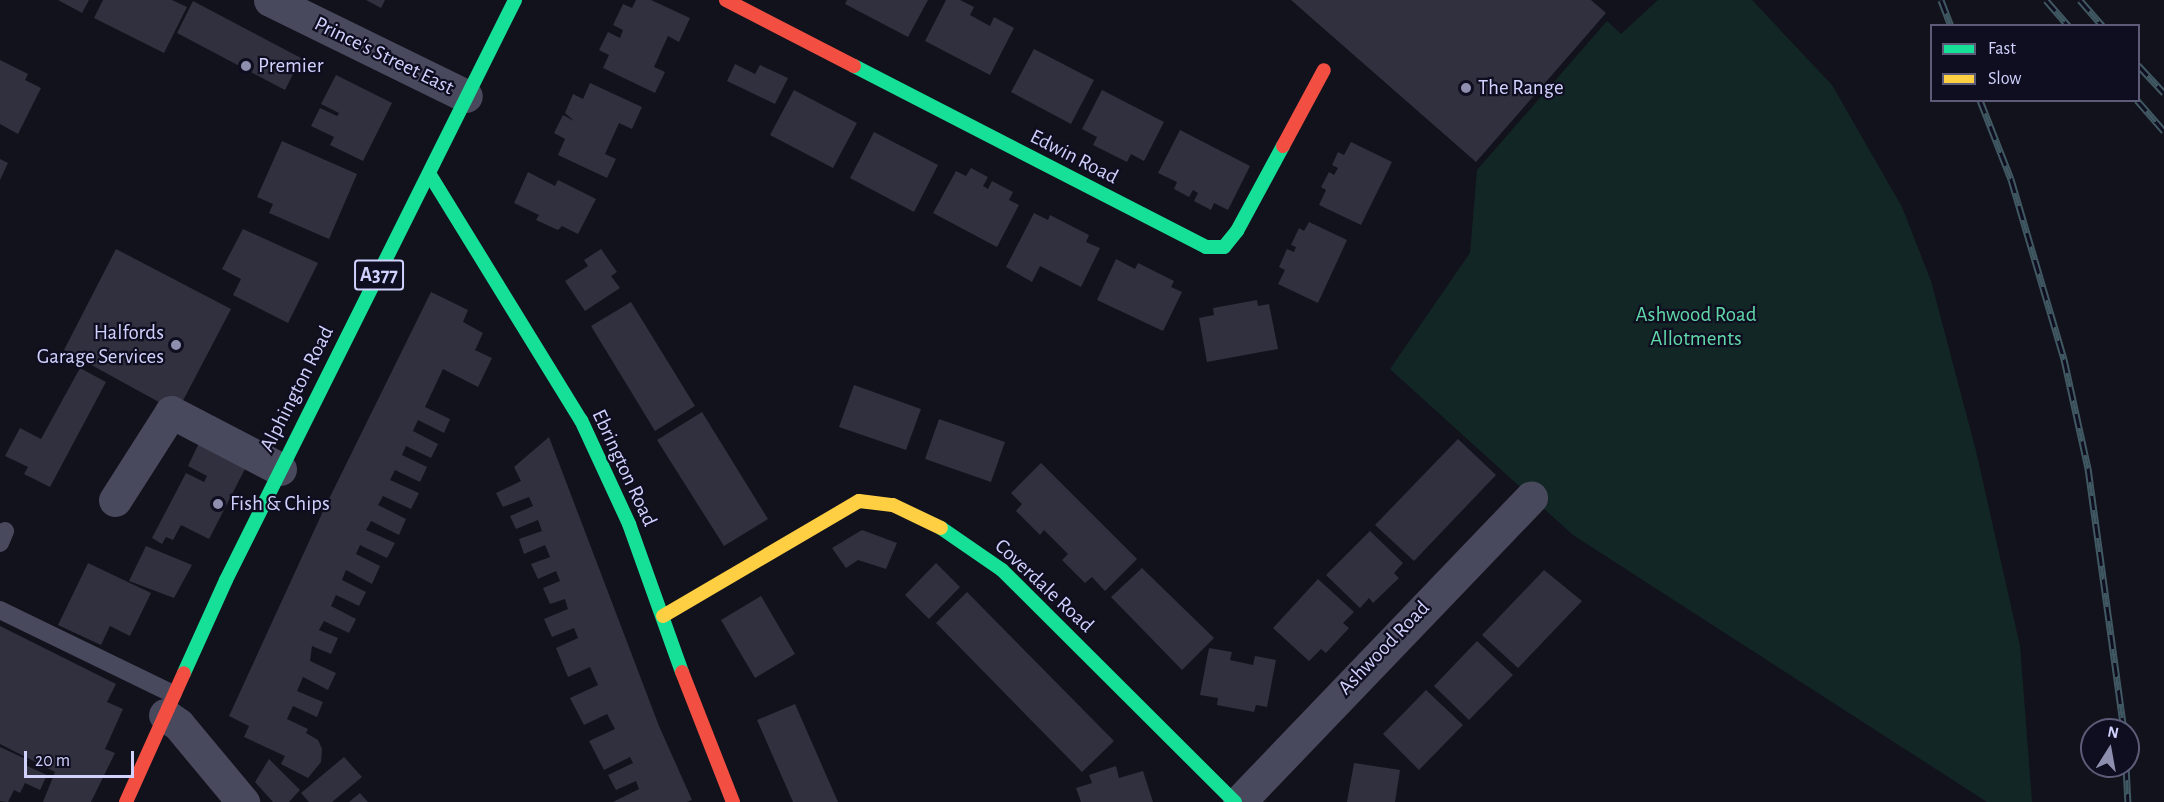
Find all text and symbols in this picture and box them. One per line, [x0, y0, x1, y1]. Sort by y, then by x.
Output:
street label: Prince's Street East [310, 11, 458, 101]
legend [1930, 24, 2140, 102]
text: Fast [1988, 40, 2016, 58]
place label: Premier [258, 53, 323, 79]
marker: Premier [239, 59, 253, 73]
text: Slow [1988, 70, 2021, 88]
place label: The Range [1478, 75, 1564, 101]
marker: The Range [1459, 81, 1473, 95]
street label: Edwin Road [1026, 124, 1122, 190]
road number: A377 [354, 258, 404, 292]
park label: Ashwood Road Allotments [1635, 302, 1757, 352]
place label: Halfords Garage Services [37, 320, 164, 370]
street label: Alphington Road [255, 322, 339, 456]
marker: Halfords Garage Services [169, 338, 183, 352]
street label: Ebrington Road [586, 405, 662, 531]
place label: Fish & Chips [230, 491, 330, 517]
marker: Fish & Chips [211, 497, 225, 511]
street label: Coverdale Road [989, 534, 1099, 638]
street label: Ashwood Road [1333, 596, 1435, 700]
north arrow [2080, 718, 2140, 778]
text: N [2106, 723, 2120, 741]
scale bar [27, 739, 136, 777]
text: 20 m [35, 752, 70, 770]

